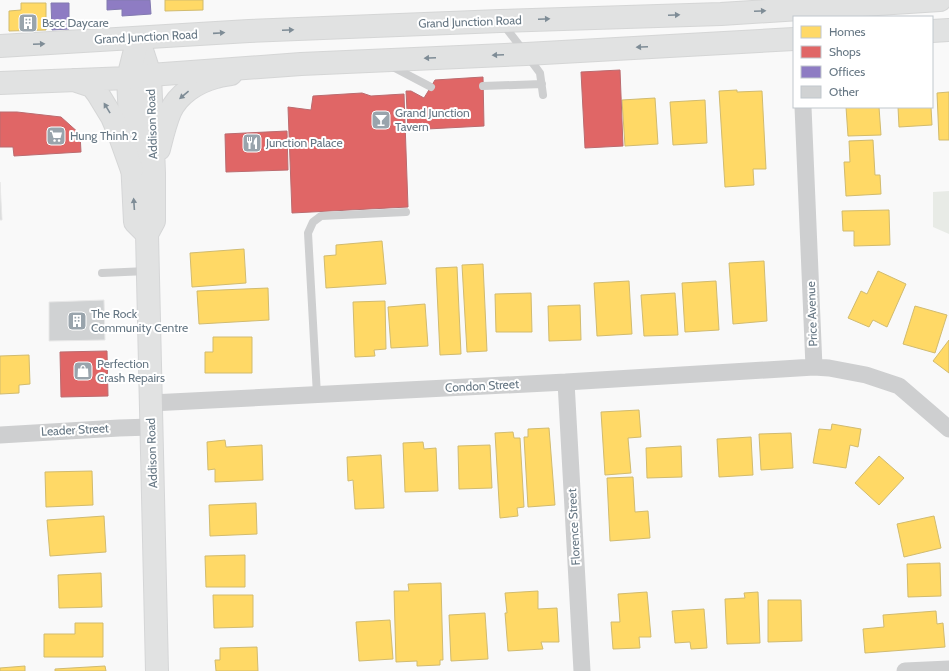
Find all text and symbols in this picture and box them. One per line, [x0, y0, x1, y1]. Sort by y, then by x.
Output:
one-way arrow [754, 8, 766, 15]
building icon: Bscc Daycare [17, 12, 39, 34]
street label: Grand Junction Road [418, 12, 522, 31]
one-way arrow [668, 12, 681, 18]
place label: Bscc Daycare [42, 15, 109, 30]
one-way arrow [538, 16, 551, 22]
legend [793, 16, 933, 108]
text: Homes [829, 24, 866, 39]
street label: Grand Junction Road [94, 26, 198, 47]
one-way arrow [282, 26, 294, 33]
one-way arrow [213, 30, 225, 37]
one-way arrow [33, 40, 45, 47]
one-way arrow [635, 43, 648, 50]
text: Shops [829, 44, 861, 59]
one-way arrow [491, 52, 504, 58]
one-way arrow [424, 55, 436, 62]
text: Offices [829, 64, 865, 79]
text: Other [829, 84, 859, 99]
street label: Addison Road [143, 89, 160, 159]
one-way arrow [178, 90, 189, 99]
one-way arrow [103, 102, 110, 114]
place label: Grand Junction Tavern [395, 105, 470, 134]
bar icon: Grand Junction Tavern [370, 109, 392, 131]
supermarket icon: Hung Thinh 2 [45, 125, 67, 147]
place label: Hung Thinh 2 [70, 128, 138, 143]
restaurant icon: Junction Palace [241, 132, 263, 154]
place label: Junction Palace [265, 135, 343, 150]
one-way arrow [131, 197, 137, 210]
street label: Price Avenue [803, 281, 820, 347]
place label: The Rock Community Centre [91, 306, 188, 335]
building icon: The Rock Community Centre [66, 310, 88, 332]
place label: Perfection Crash Repairs [97, 356, 165, 385]
shop icon: Perfection Crash Repairs [72, 360, 94, 382]
street label: Condon Street [445, 376, 519, 395]
street label: Addison Road [143, 418, 160, 488]
street label: Leader Street [41, 420, 109, 439]
street label: Florence Street [564, 488, 583, 566]

